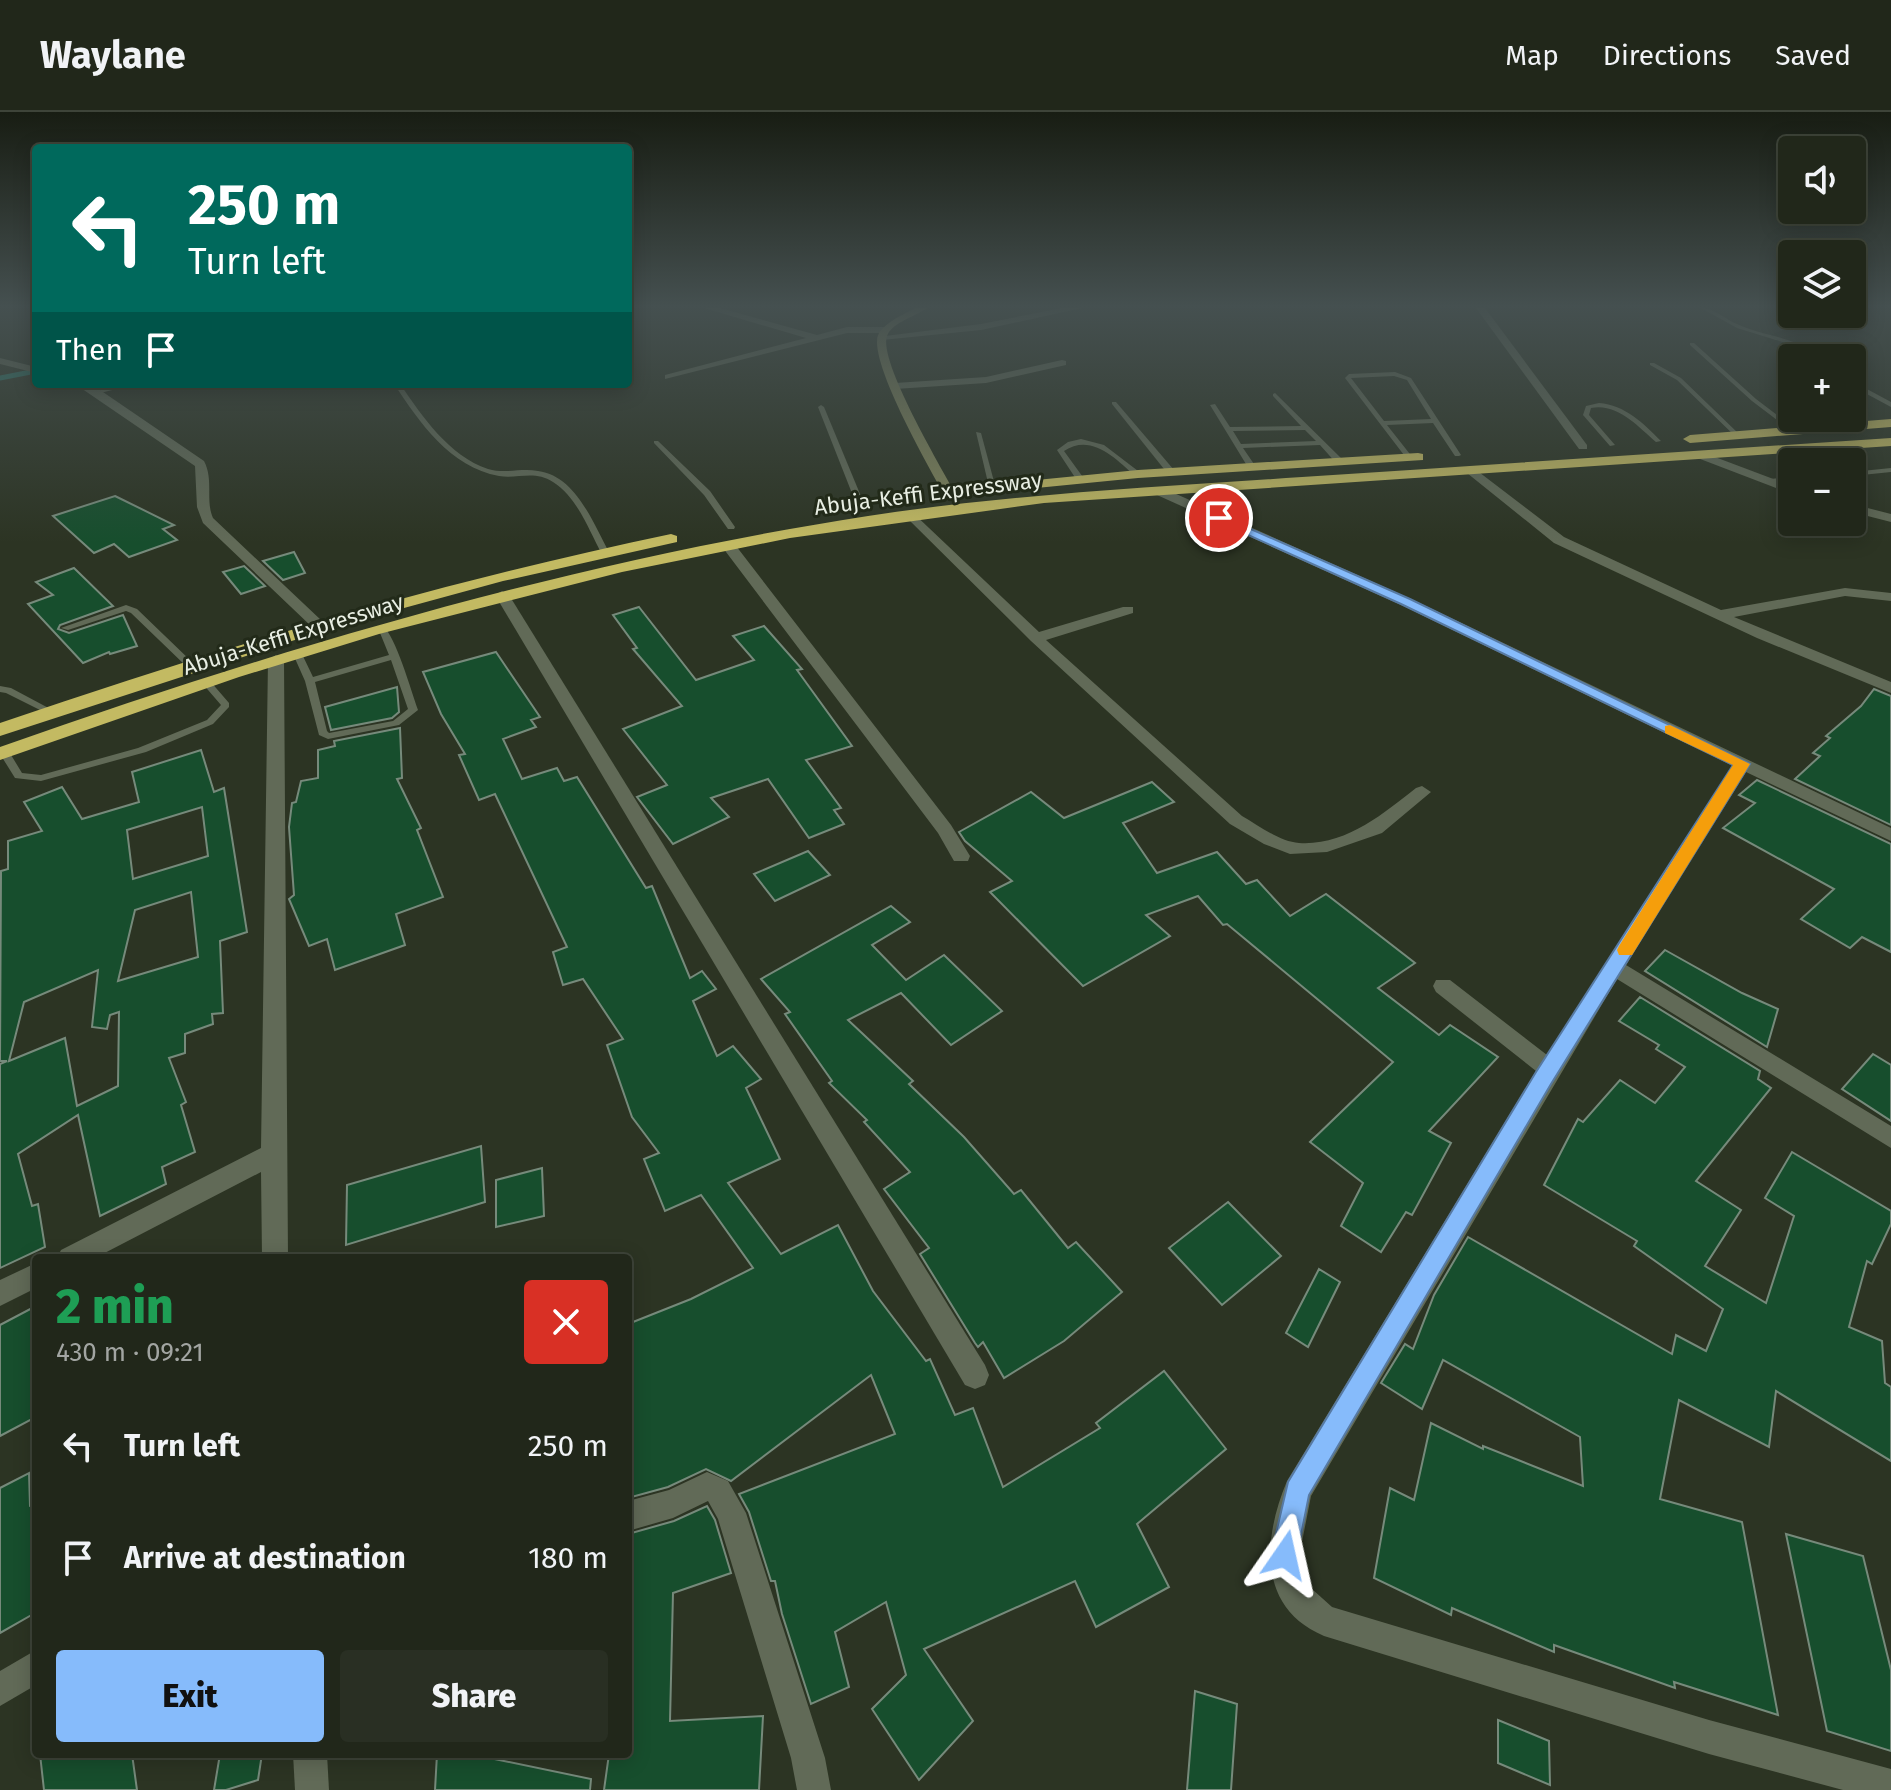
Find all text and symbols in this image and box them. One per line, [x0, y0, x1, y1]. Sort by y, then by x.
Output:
text: Waylane [40, 32, 186, 78]
text: Map [1505, 39, 1559, 72]
text: Directions [1603, 39, 1731, 72]
text: Saved [1775, 39, 1851, 72]
map controls [1778, 136, 1866, 536]
button: sound [1778, 136, 1866, 224]
text: 250 m [188, 172, 340, 239]
icon: left [56, 176, 160, 280]
text: Turn left [188, 240, 326, 284]
button: layers [1778, 240, 1866, 328]
icon: arrive [139, 328, 183, 372]
text: Then [56, 332, 123, 368]
button: + [1778, 344, 1866, 432]
button: − [1778, 448, 1866, 536]
street label: Abuja-Keffi Expressway [813, 466, 1044, 521]
pin [1185, 484, 1253, 552]
icon: arrive [1197, 496, 1241, 540]
street label: Abuja-Keffi Expressway [180, 588, 407, 681]
text: 2 min [56, 1278, 174, 1336]
button: close [524, 1280, 608, 1364]
text: 430 m · 09:21 [56, 1337, 204, 1368]
icon: left [56, 1424, 100, 1468]
text: Turn left [124, 1428, 240, 1464]
text: 250 m [528, 1428, 608, 1464]
position arrow [1243, 1513, 1327, 1597]
icon: arrive [56, 1536, 100, 1580]
text: Arrive at destination [124, 1540, 406, 1576]
text: 180 m [528, 1540, 608, 1576]
button: Exit [56, 1650, 324, 1742]
button: Share [340, 1650, 608, 1742]

